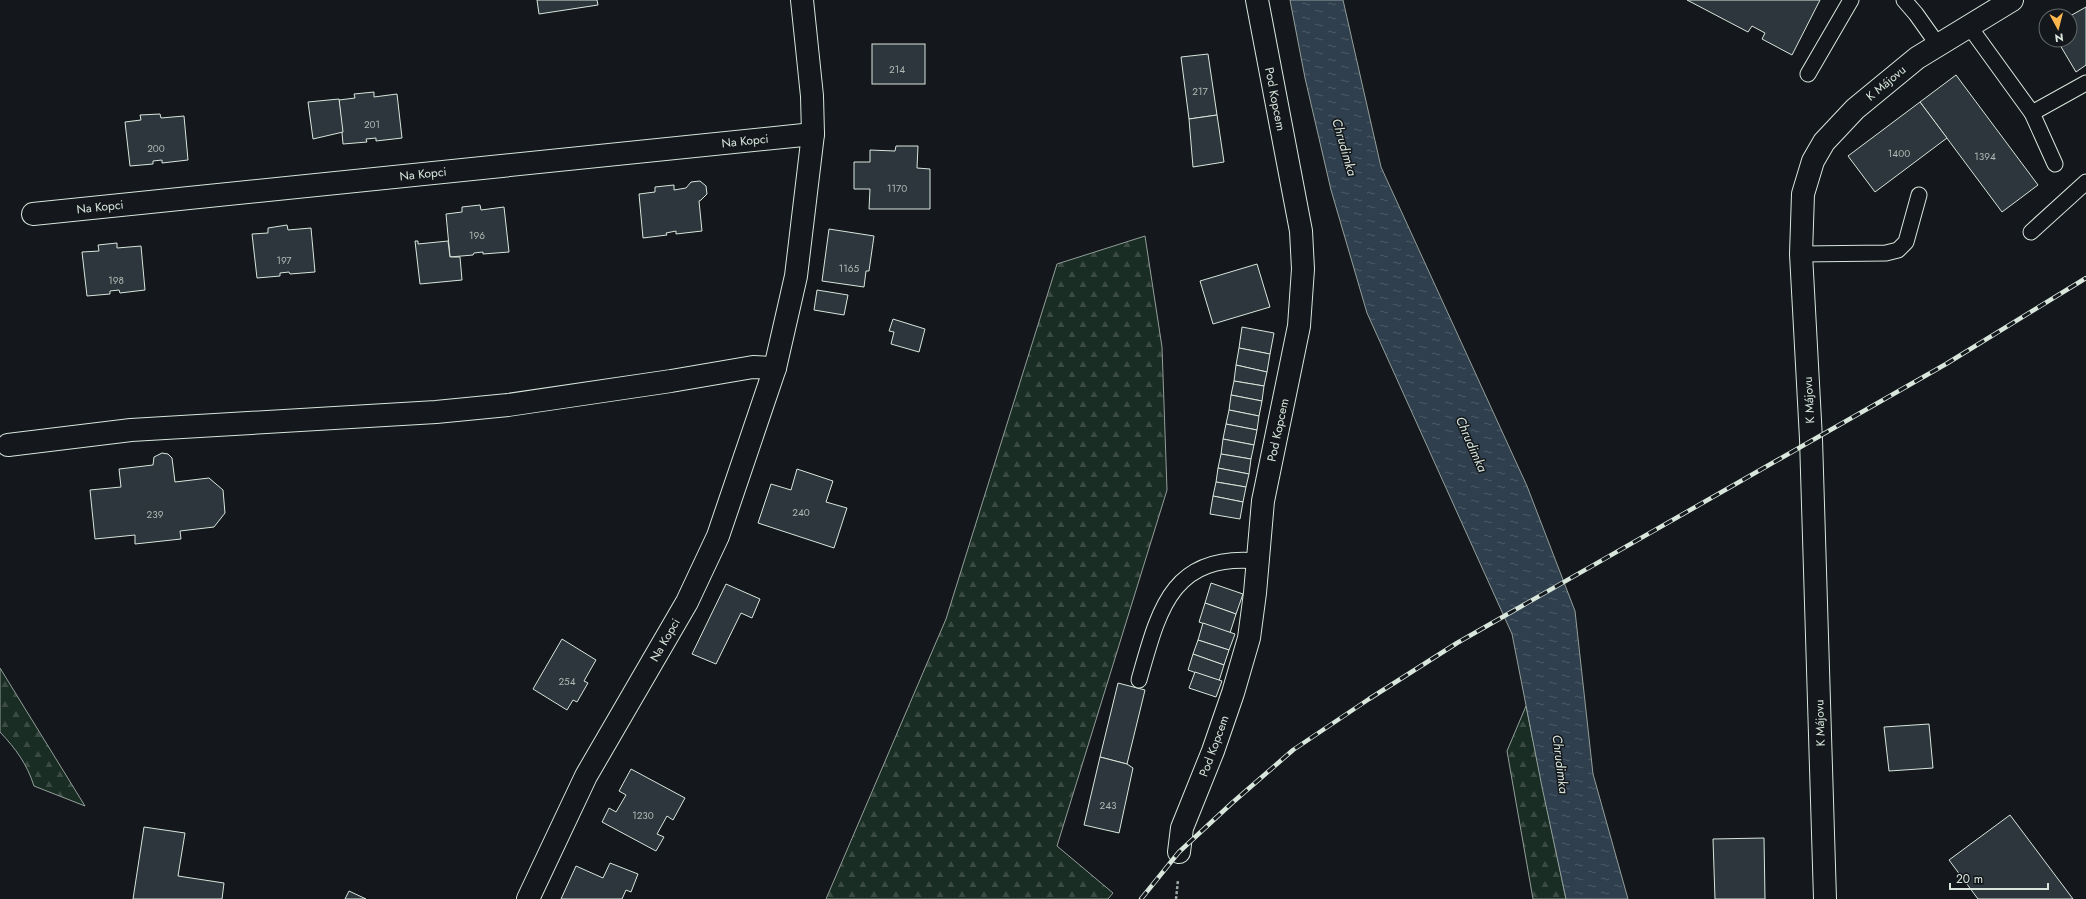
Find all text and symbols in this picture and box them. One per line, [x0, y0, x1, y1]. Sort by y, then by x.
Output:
north arrow [2038, 8, 2078, 48]
text: N [2054, 29, 2065, 46]
street label: K Májovu [1862, 61, 1910, 105]
house number: 214 [889, 62, 905, 77]
street label: Pod Kopcem [1260, 66, 1290, 132]
house number: 217 [1192, 84, 1208, 99]
water label: Chrudimka [1327, 116, 1362, 178]
house number: 201 [364, 117, 380, 132]
street label: Na Kopci [721, 130, 769, 152]
house number: 200 [147, 141, 165, 156]
house number: 1400 [1888, 146, 1910, 161]
house number: 1394 [1974, 149, 1996, 164]
street label: Na Kopci [399, 163, 447, 185]
house number: 1170 [887, 181, 907, 196]
street label: Na Kopci [76, 196, 124, 218]
house number: 196 [469, 228, 485, 243]
house number: 197 [276, 253, 292, 268]
house number: 1165 [839, 261, 860, 276]
house number: 198 [108, 273, 124, 288]
street label: K Májovu [1799, 376, 1819, 424]
street label: Pod Kopcem [1263, 397, 1293, 463]
water label: Chrudimka [1451, 413, 1492, 475]
house number: 240 [792, 505, 810, 520]
house number: 239 [147, 507, 164, 522]
street label: Na Kopci [645, 615, 685, 665]
house number: 254 [558, 674, 576, 689]
street label: K Májovu [1810, 699, 1830, 747]
street label: Pod Kopcem [1195, 713, 1233, 779]
water label: Chrudimka [1547, 733, 1574, 795]
house number: 243 [1100, 798, 1117, 813]
house number: 1230 [632, 808, 654, 823]
scale bar [1950, 865, 2048, 891]
text: 20 m [1956, 870, 1983, 888]

